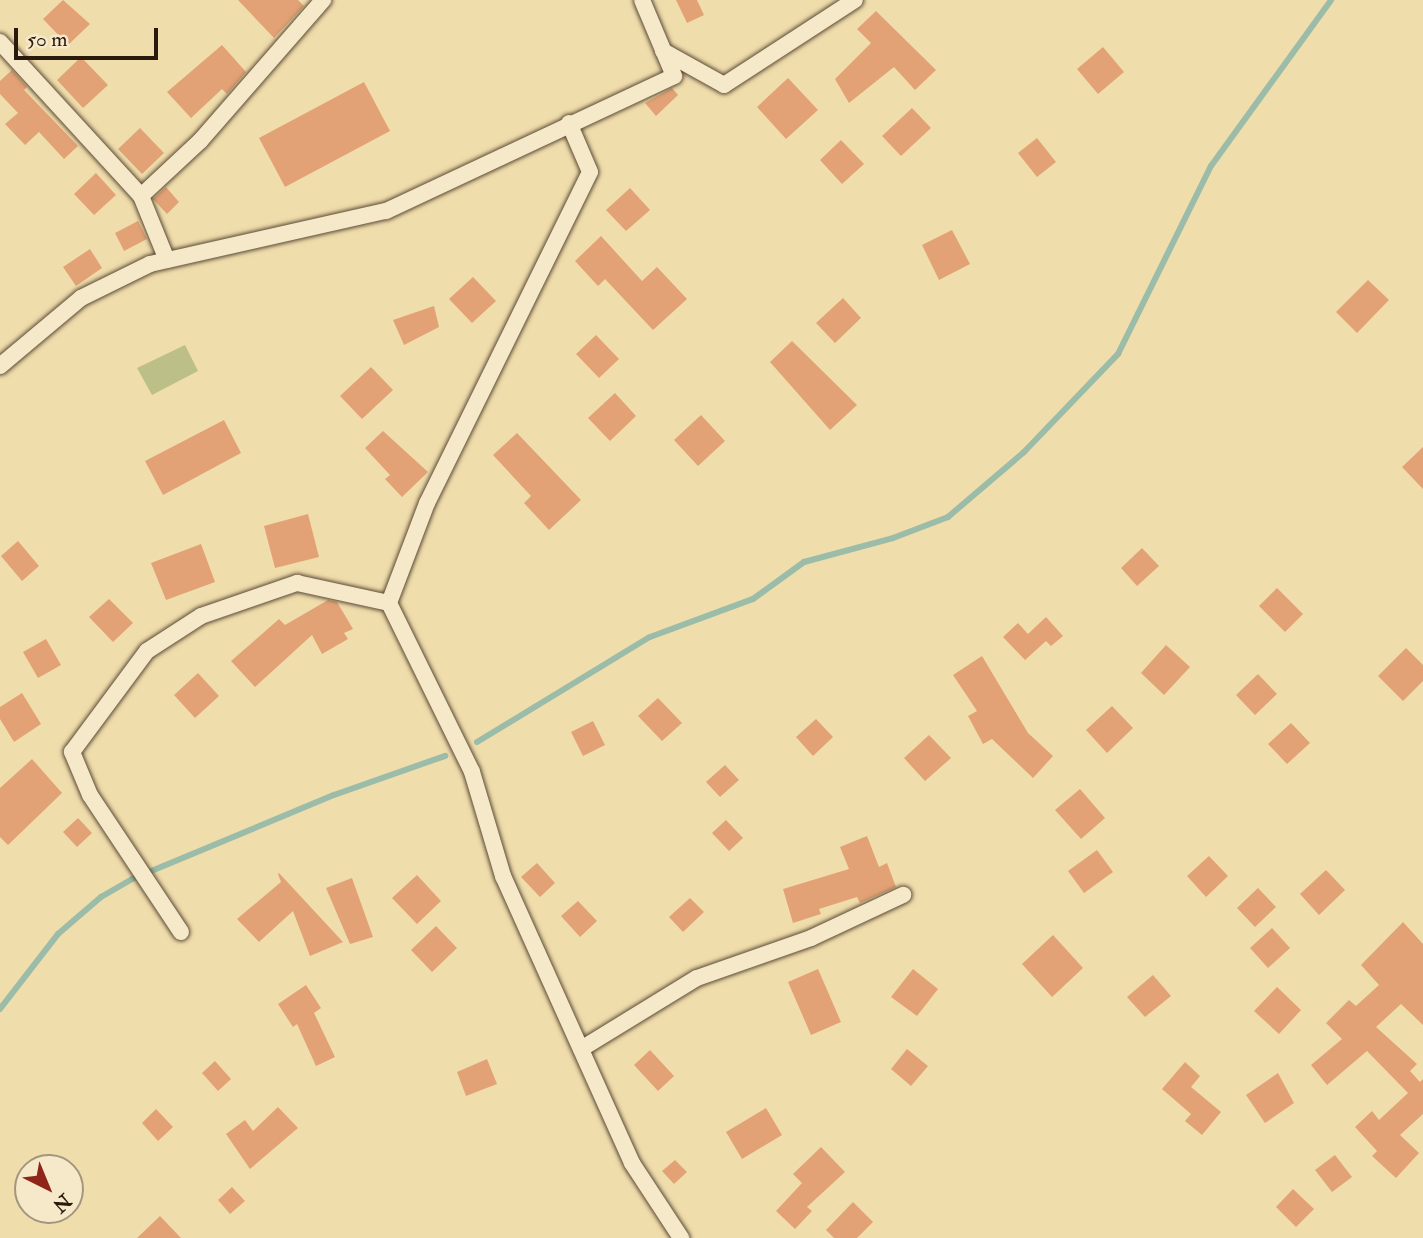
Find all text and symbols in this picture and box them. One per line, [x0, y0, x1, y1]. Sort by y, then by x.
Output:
scale bar [18, 14, 161, 58]
text: 50 m [27, 26, 68, 53]
north arrow [14, 1154, 84, 1224]
text: N [48, 1188, 76, 1217]

